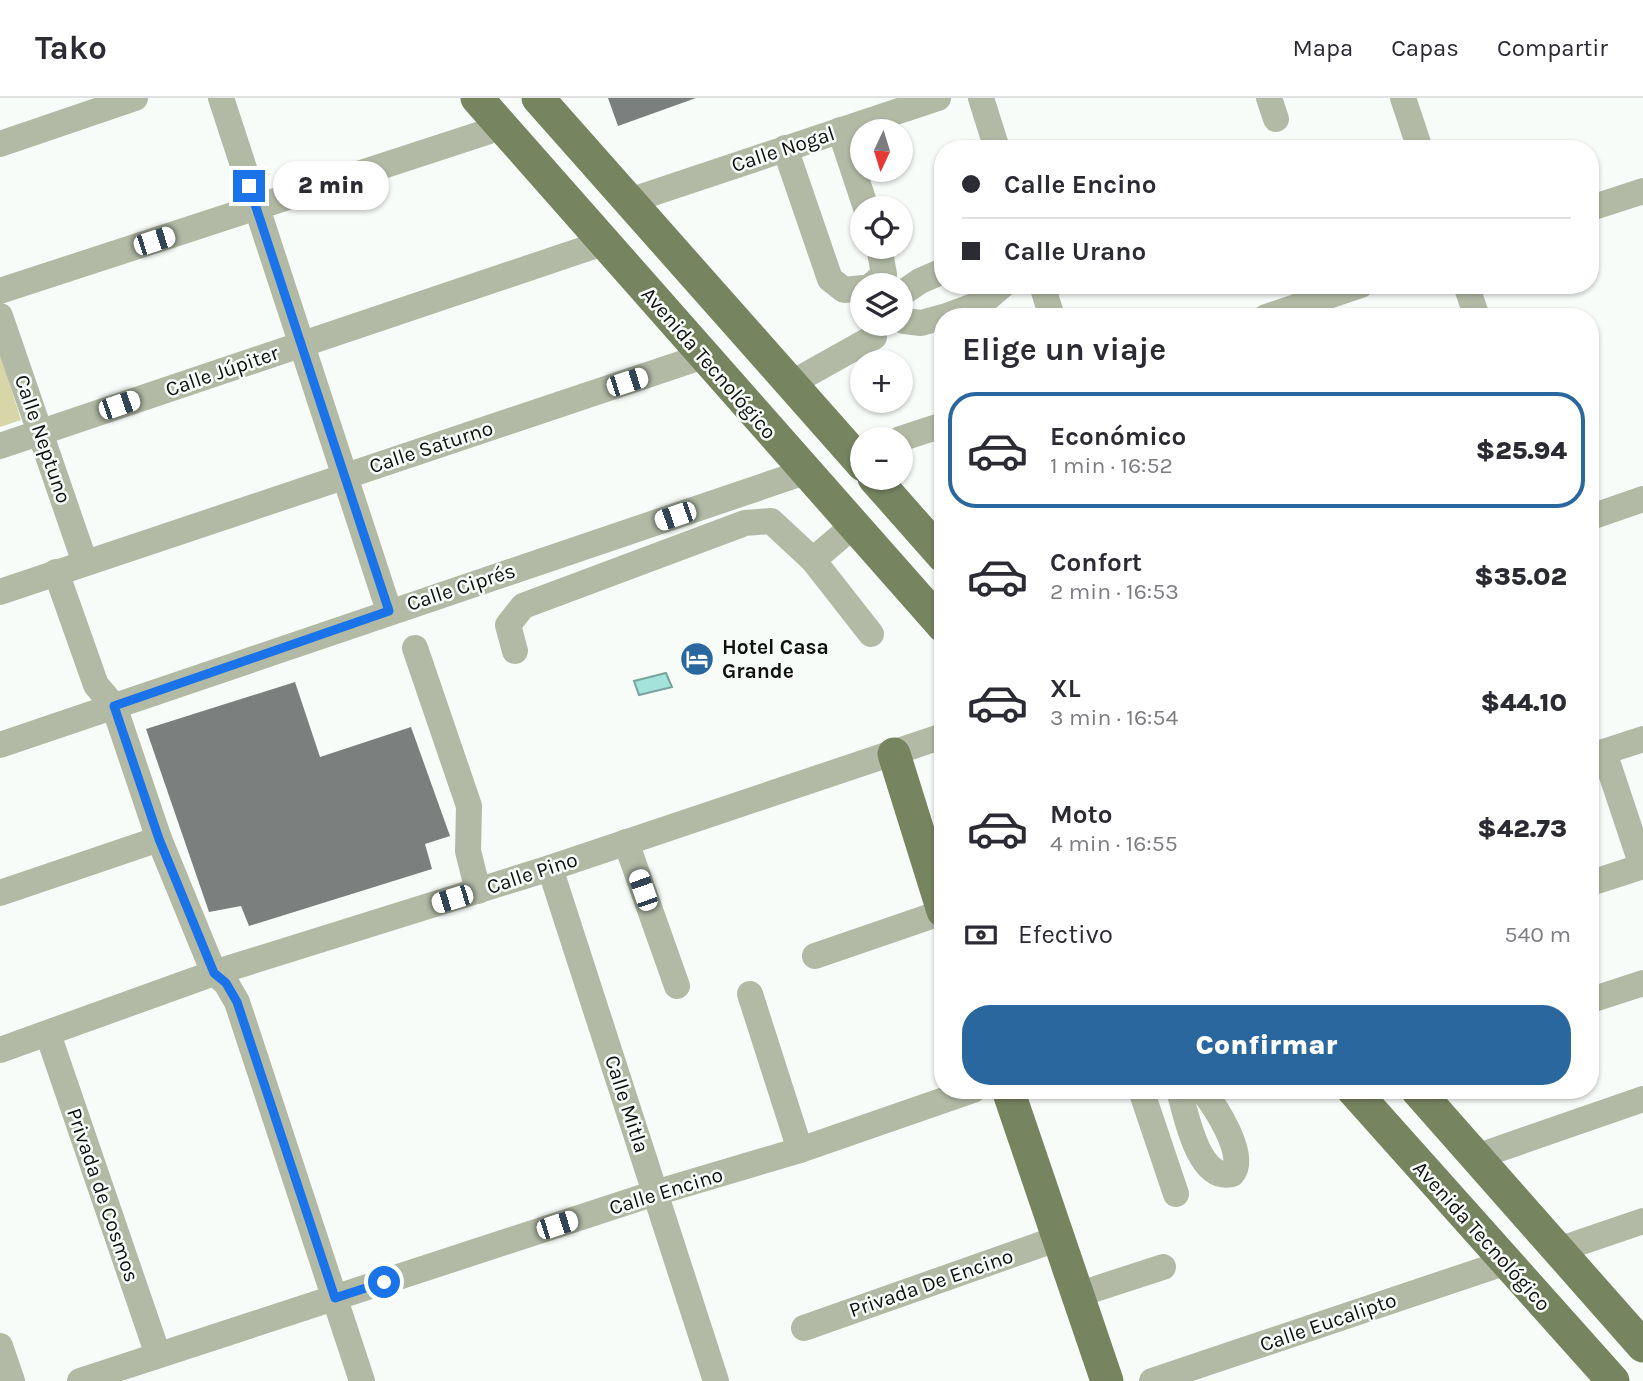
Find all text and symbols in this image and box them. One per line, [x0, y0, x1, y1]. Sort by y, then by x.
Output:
text: Tako [35, 29, 107, 67]
text: Mapa [1292, 34, 1353, 62]
text: Capas [1391, 34, 1459, 62]
text: Compartir [1497, 34, 1608, 62]
north arrow [850, 119, 914, 182]
map controls [850, 119, 913, 490]
street label: Calle Nogal [728, 121, 838, 177]
callout: 2 min [274, 162, 389, 210]
text: Calle Encino [1004, 169, 1157, 200]
route end [233, 170, 265, 202]
text: 2 min [298, 172, 364, 199]
button: locate [850, 196, 913, 259]
car [131, 225, 178, 257]
text: Calle Urano [1004, 236, 1146, 267]
button: layers [850, 273, 913, 336]
street label: Avenida Tecnológico [637, 282, 781, 444]
text: Elige un viaje [962, 331, 1166, 368]
street label: Calle Júpiter [162, 340, 282, 402]
button: + [850, 350, 913, 413]
car [604, 366, 651, 398]
street label: Calle Neptuno [10, 372, 76, 506]
car [96, 388, 143, 422]
street label: Calle Saturno [366, 416, 496, 478]
icon: car [966, 419, 1029, 482]
text: Económico [1050, 421, 1186, 452]
button: − [850, 427, 913, 490]
text: $25.94 [1476, 435, 1567, 466]
text: 1 min · 16:52 [1050, 452, 1173, 479]
car [652, 499, 699, 533]
icon: car [966, 545, 1029, 608]
text: Confort [1050, 547, 1142, 578]
street label: Calle Ciprés [404, 558, 518, 616]
text: $35.02 [1474, 561, 1567, 592]
text: 2 min · 16:53 [1050, 578, 1179, 605]
place label: Hotel Casa Grande [722, 635, 829, 683]
hotel icon: Hotel Casa Grande [678, 640, 716, 678]
icon: car [966, 671, 1029, 734]
text: XL [1050, 673, 1081, 704]
text: $44.10 [1480, 687, 1567, 718]
text: 3 min · 16:54 [1050, 704, 1178, 731]
icon: car [966, 797, 1029, 860]
text: Moto [1050, 799, 1112, 830]
text: $42.73 [1477, 813, 1567, 844]
text: 4 min · 16:55 [1050, 830, 1178, 857]
street label: Calle Pino [484, 847, 580, 899]
car [627, 867, 660, 913]
car [429, 883, 476, 915]
icon: cash [962, 916, 1000, 954]
text: Efectivo [1018, 919, 1113, 950]
text: 540 m [1505, 921, 1571, 948]
button: Confirmar [962, 1005, 1571, 1085]
street label: Calle Mitla [600, 1052, 654, 1156]
street label: Privada de Cosmos [62, 1105, 144, 1285]
street label: Avenida Tecnológico [1408, 1156, 1556, 1316]
street label: Calle Encino [606, 1162, 726, 1220]
car [534, 1209, 581, 1241]
street label: Privada De Encino [846, 1244, 1016, 1322]
route start [368, 1266, 400, 1298]
street label: Calle Eucalipto [1257, 1287, 1399, 1357]

